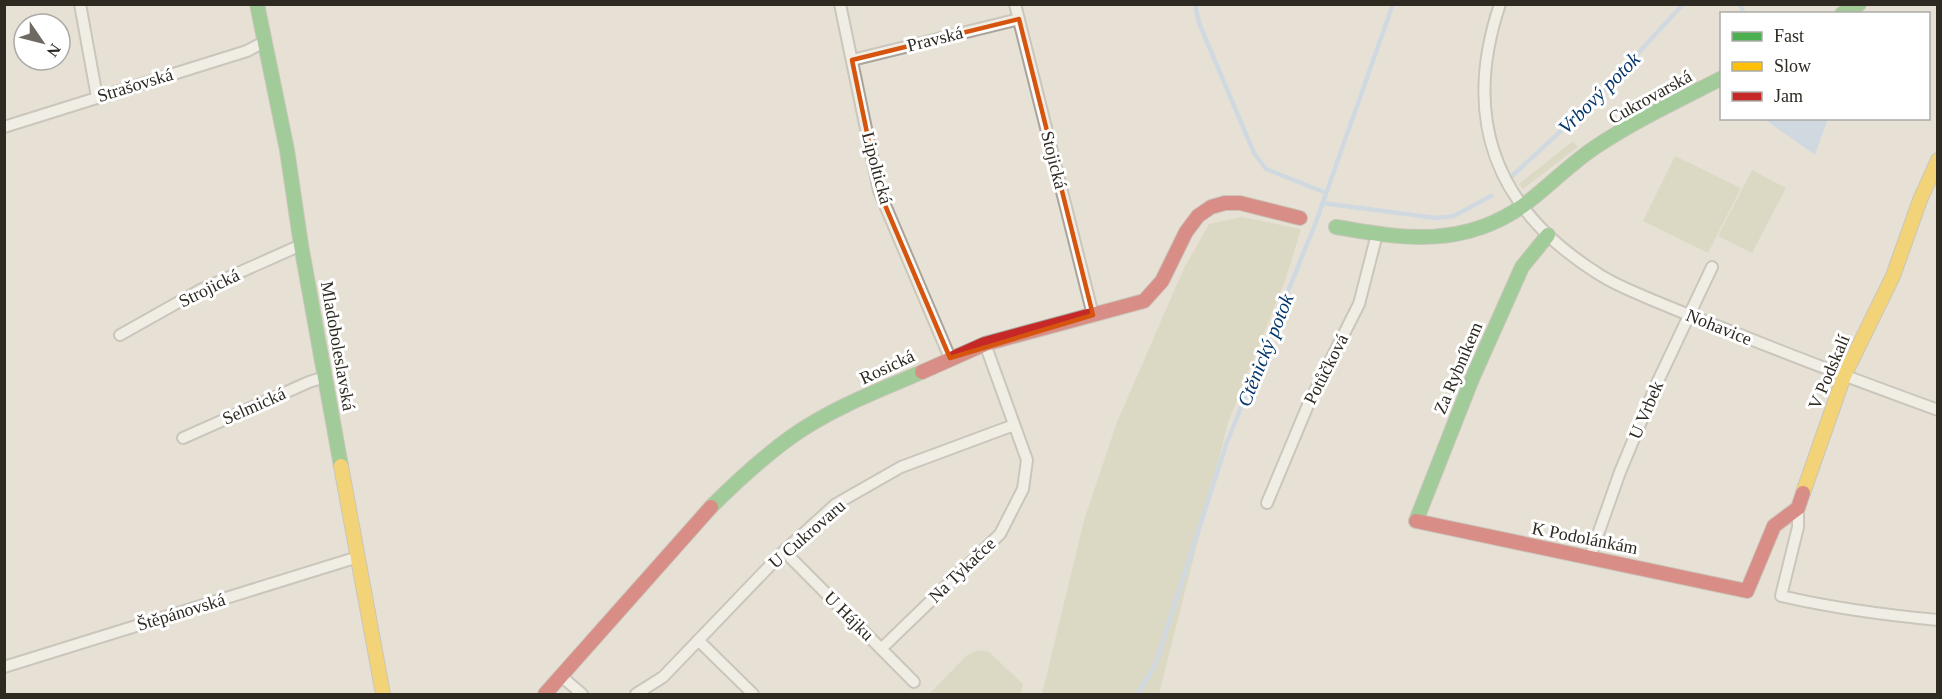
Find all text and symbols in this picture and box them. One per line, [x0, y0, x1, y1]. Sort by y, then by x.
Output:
north arrow [12, 12, 72, 72]
legend [1720, 12, 1930, 120]
street label: Pravská [905, 22, 965, 56]
text: Fast [1774, 26, 1804, 46]
text: N [43, 41, 64, 60]
water label: Vrbový potok [1554, 47, 1646, 139]
text: Slow [1774, 56, 1811, 76]
street label: Strašovská [95, 64, 175, 106]
street label: Cukrovarská [1605, 66, 1695, 128]
text: Jam [1774, 86, 1803, 106]
street label: Stojická [1037, 129, 1071, 191]
street label: Lipoltická [858, 130, 896, 206]
street label: Strojická [175, 265, 243, 311]
street label: Mladoboleslavská [317, 280, 359, 412]
water label: Ctěnický potok [1232, 289, 1299, 410]
street label: Nohavice [1683, 305, 1755, 349]
street label: Za Rybníkem [1430, 319, 1486, 417]
street label: Potůčková [1300, 331, 1352, 407]
street label: V Podskalí [1804, 332, 1854, 412]
street label: Rosická [856, 346, 918, 388]
street label: U Vrbek [1625, 378, 1667, 442]
street label: Selmická [219, 383, 289, 429]
street label: U Cukrovaru [765, 495, 849, 573]
street label: K Podolánkám [1530, 518, 1640, 558]
street label: Na Tykačce [925, 533, 999, 607]
street label: U Hájku [820, 587, 878, 645]
street label: Štěpánovská [134, 588, 227, 635]

